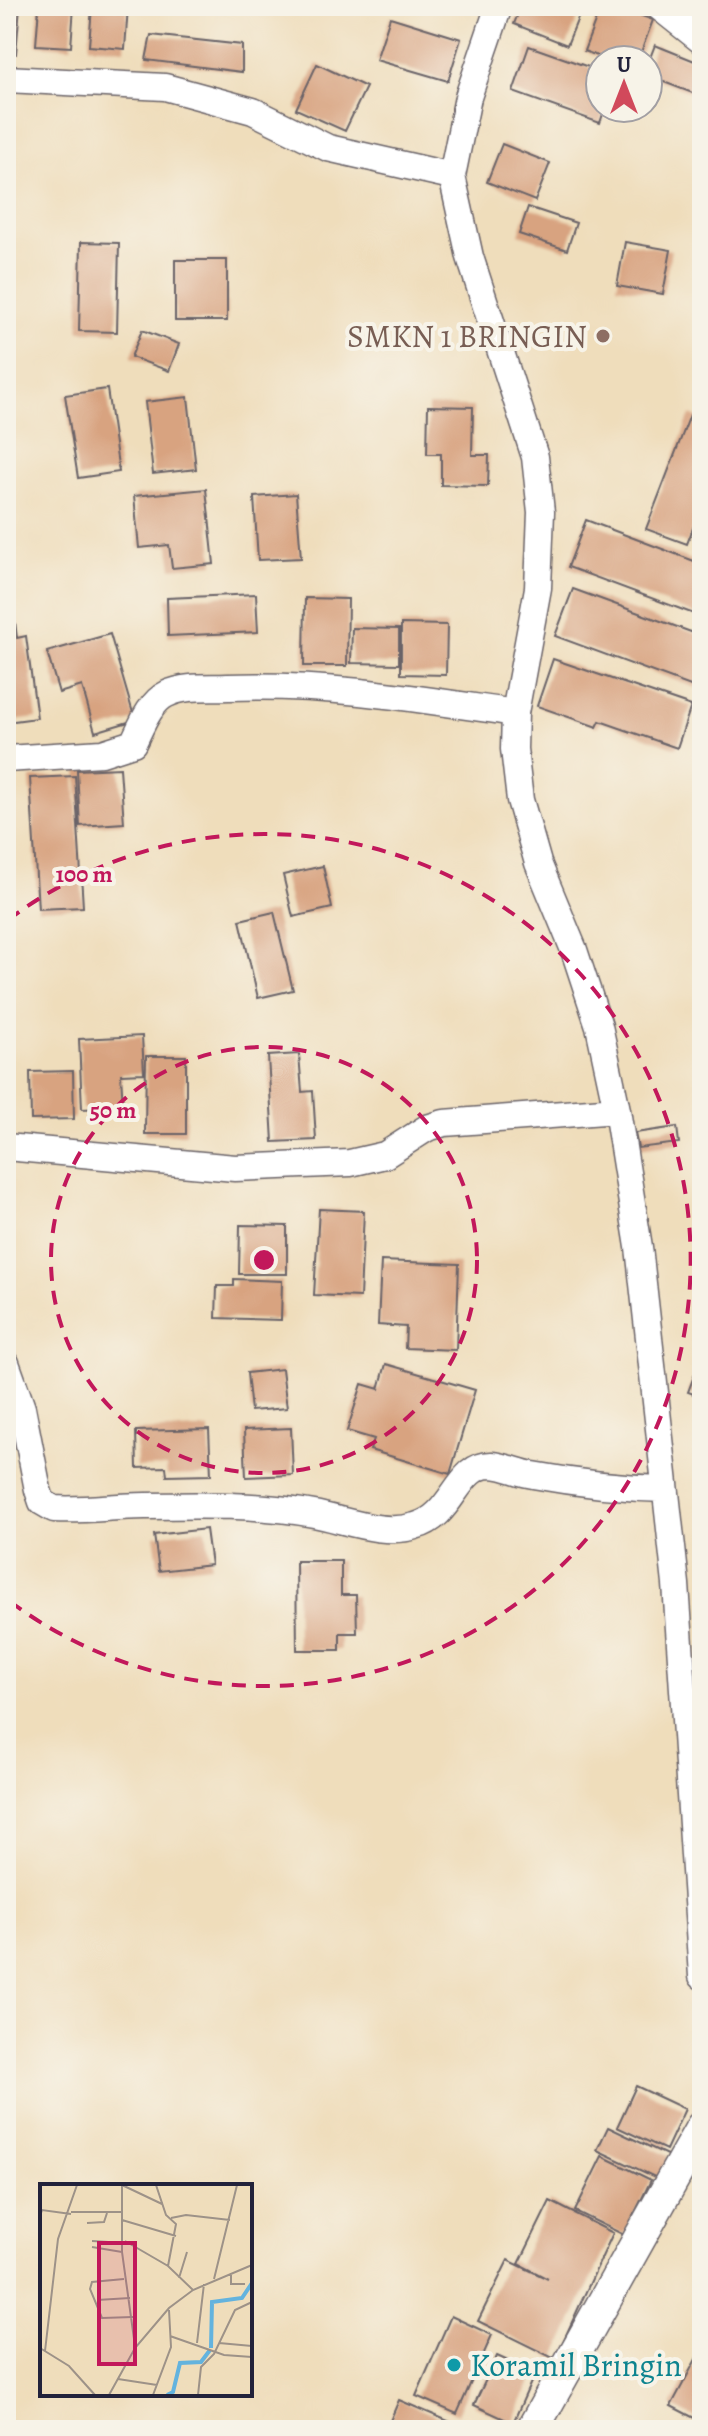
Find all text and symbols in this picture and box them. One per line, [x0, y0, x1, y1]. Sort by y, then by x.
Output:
north arrow [584, 44, 664, 124]
text: U [617, 50, 632, 80]
place label: SMKN 1 BRINGIN [347, 314, 587, 358]
marker: SMKN 1 BRINGIN [594, 327, 612, 345]
text: 100 m [55, 858, 113, 890]
text: 50 m [90, 1094, 136, 1126]
centre of rings [250, 1246, 278, 1274]
inset map [40, 2184, 252, 2396]
place label: Koramil Bringin [470, 2343, 682, 2387]
marker: Koramil Bringin [445, 2356, 463, 2374]

